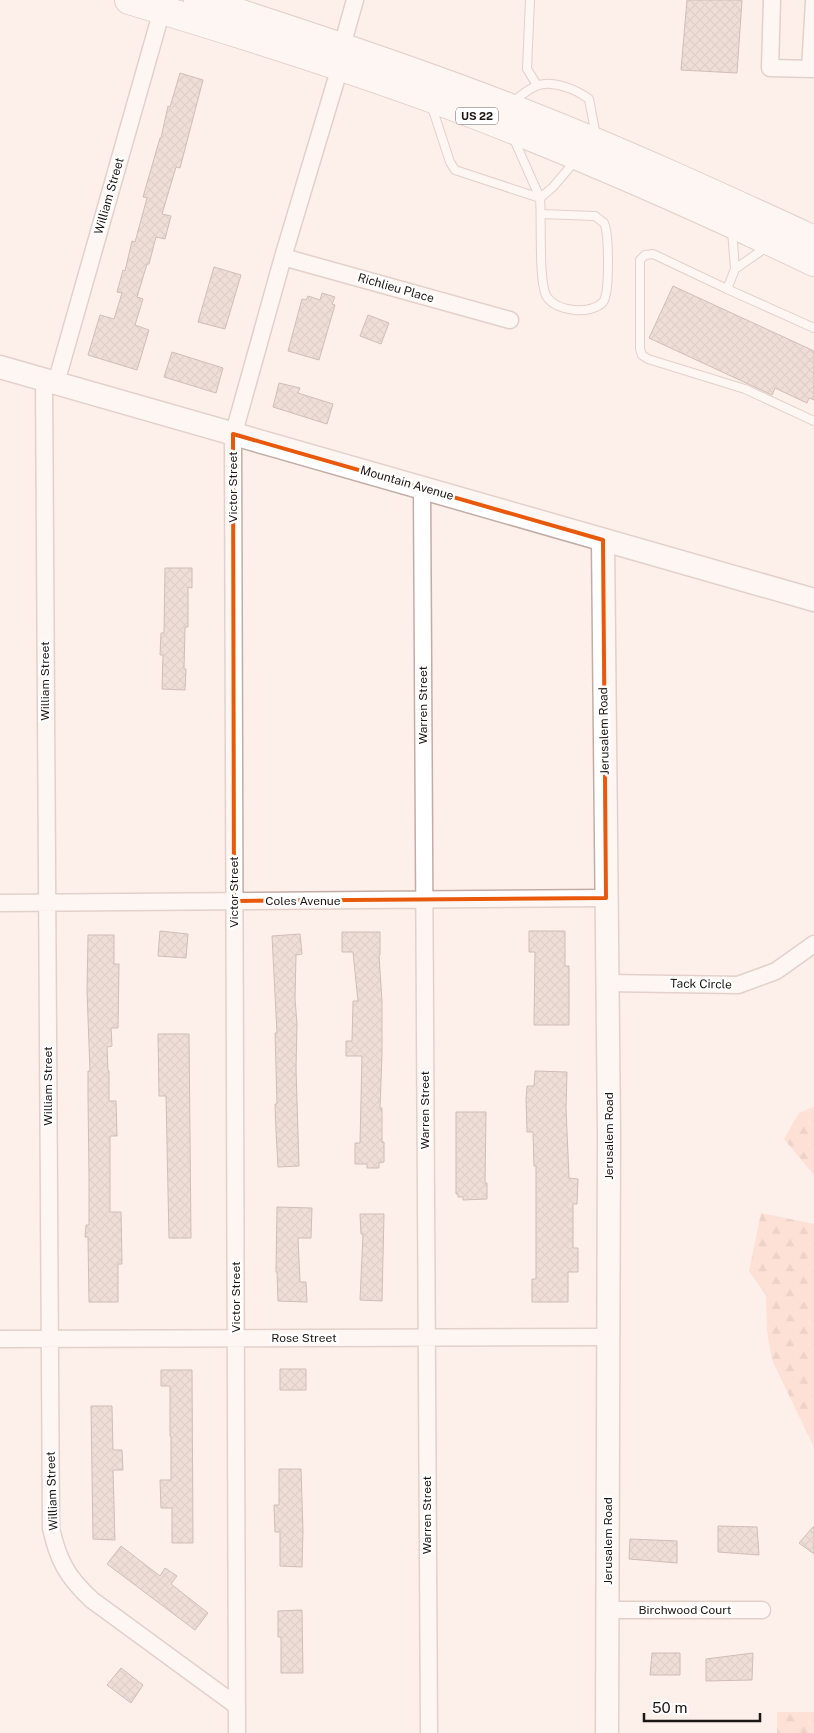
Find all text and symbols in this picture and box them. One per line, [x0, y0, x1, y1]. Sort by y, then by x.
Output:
road number: US 22 [456, 108, 498, 124]
street label: William Street [91, 156, 127, 236]
street label: Richlieu Place [356, 270, 436, 306]
street label: Victor Street [226, 451, 240, 523]
street label: Mountain Avenue [359, 463, 455, 503]
street label: William Street [38, 641, 52, 721]
street label: Warren Street [416, 665, 430, 744]
street label: Jerusalem Road [596, 687, 612, 775]
street label: Victor Street [227, 856, 241, 928]
street label: Coles Avenue [265, 894, 341, 908]
street label: Tack Circle [670, 976, 732, 992]
street label: William Street [41, 1046, 55, 1126]
street label: Warren Street [418, 1070, 432, 1149]
street label: Jerusalem Road [602, 1092, 616, 1180]
street label: Victor Street [229, 1261, 243, 1333]
street label: Rose Street [271, 1331, 337, 1345]
street label: William Street [44, 1451, 60, 1531]
street label: Warren Street [420, 1475, 434, 1554]
street label: Jerusalem Road [601, 1497, 615, 1585]
street label: Birchwood Court [639, 1603, 732, 1617]
scale bar [644, 1690, 760, 1722]
text: 50 m [652, 1699, 687, 1716]

